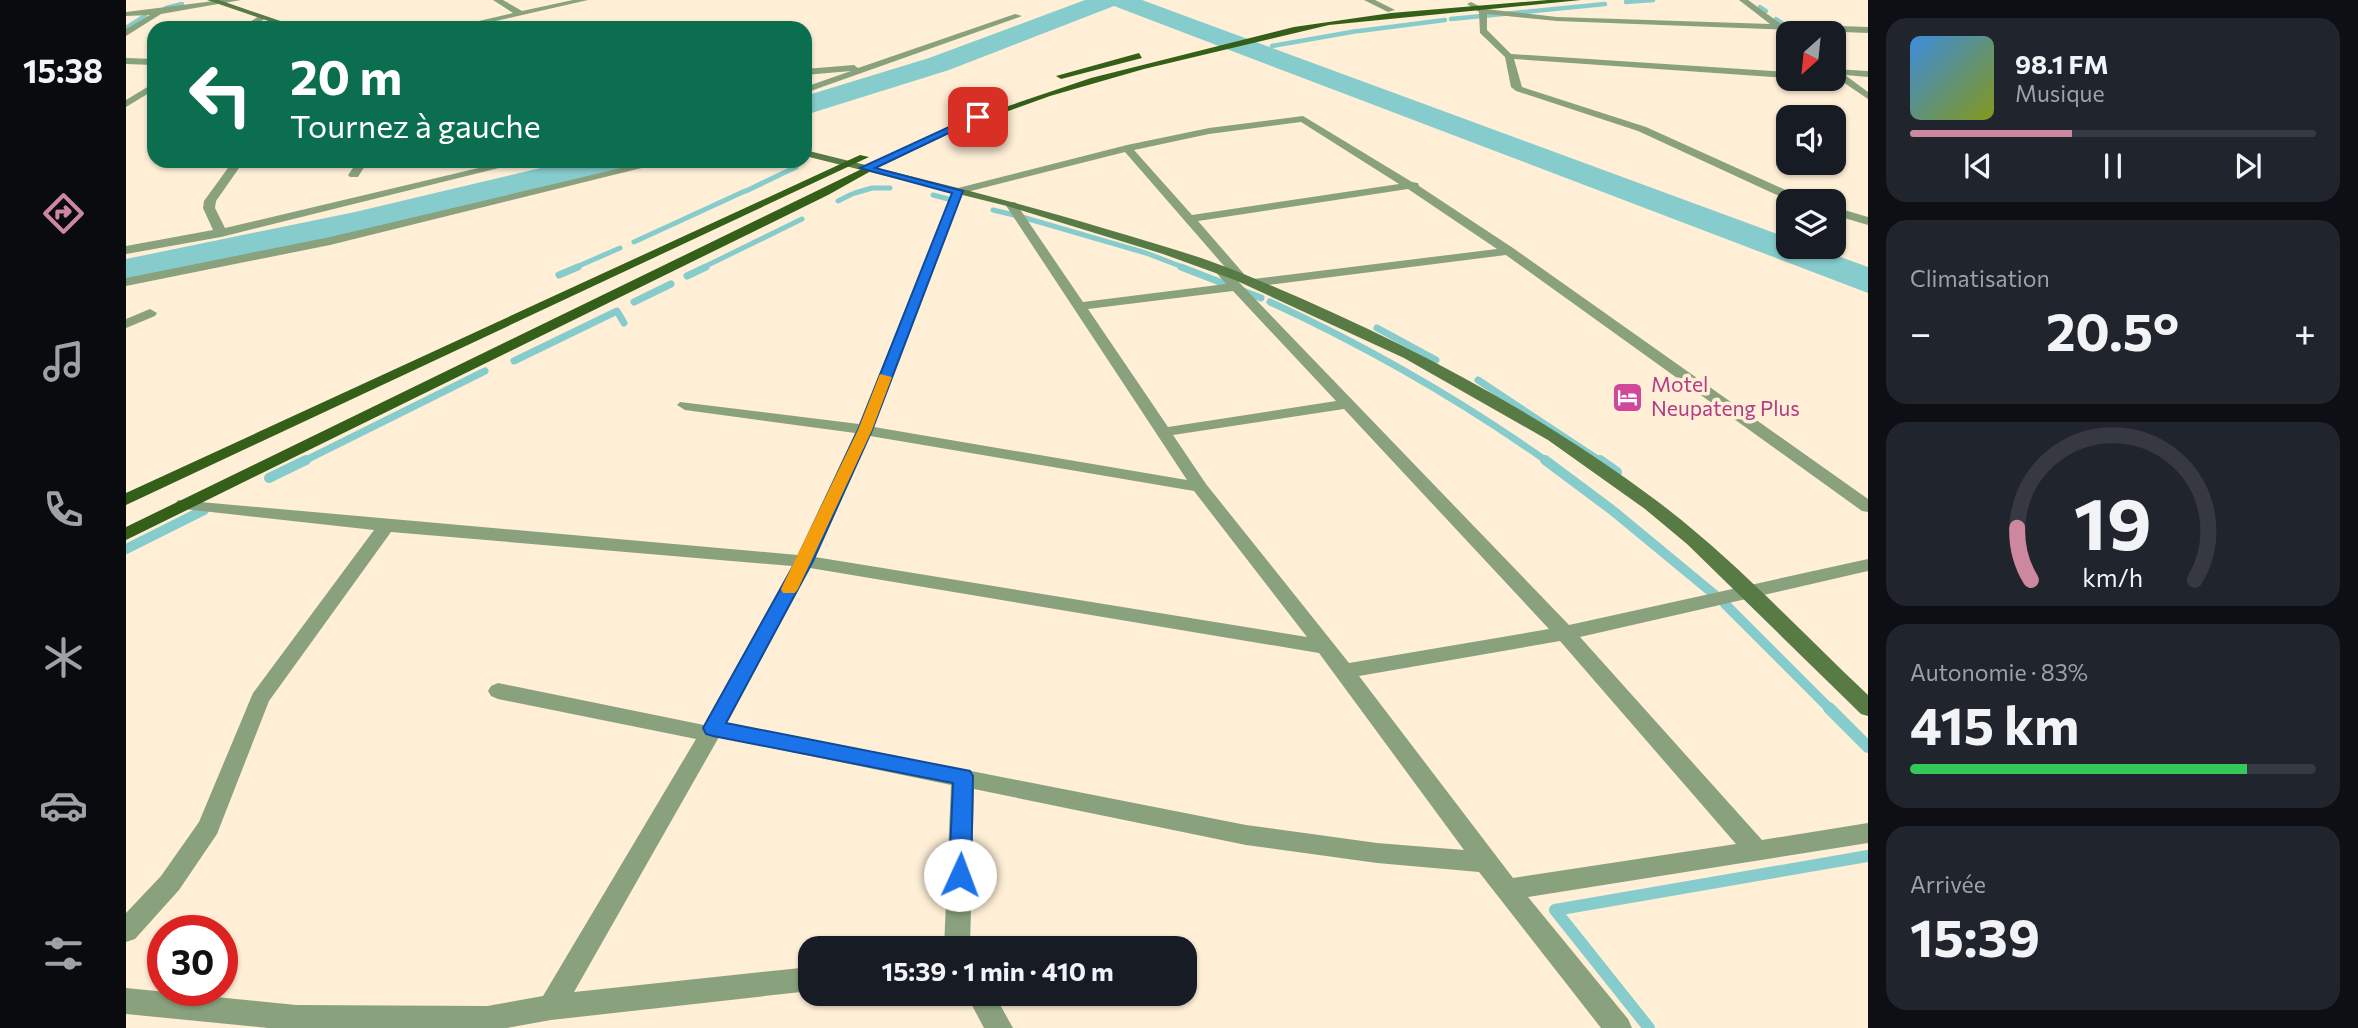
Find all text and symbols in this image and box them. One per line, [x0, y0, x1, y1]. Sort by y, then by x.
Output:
north arrow [1776, 21, 1846, 91]
map controls [1776, 21, 1846, 259]
text: 20 m [290, 45, 402, 105]
text: 98.1 FM [2015, 48, 2109, 79]
icon: left [175, 49, 266, 140]
text: 15:38 [23, 50, 103, 90]
text: Musique [2015, 79, 2105, 107]
pin [948, 87, 1008, 147]
icon: arrive [959, 98, 997, 136]
text: Tournez à gauche [290, 105, 541, 145]
button: sound [1776, 105, 1846, 175]
icon: previous [1959, 147, 1997, 185]
icon: pause [2094, 147, 2132, 185]
icon: next [2229, 147, 2267, 185]
icon: directions [39, 189, 88, 238]
button: layers [1776, 189, 1846, 259]
text: Climatisation [1910, 264, 2050, 292]
text: 20.5° [2046, 298, 2179, 362]
text: − [1910, 308, 1932, 355]
text: + [2294, 308, 2316, 355]
icon: music [39, 337, 88, 386]
place label: Motel Neupateng Plus [1651, 371, 1800, 420]
hotel icon: Motel Neupateng Plus [1611, 380, 1645, 414]
text: 19 [2074, 476, 2152, 565]
icon: phone [39, 485, 88, 534]
text: km/h [2083, 562, 2143, 592]
icon: climate [39, 633, 88, 682]
text: Autonomie · 83% [1910, 658, 2088, 686]
text: 415 km [1910, 692, 2079, 756]
icon: car [39, 781, 88, 830]
position arrow [923, 838, 997, 912]
text: Arrivée [1910, 870, 1986, 898]
text: 15:39 [1910, 904, 2040, 968]
speed limit sign: 30 [147, 915, 238, 1006]
icon: filters [39, 929, 88, 978]
text: 15:39 · 1 min · 410 m [881, 955, 1114, 986]

